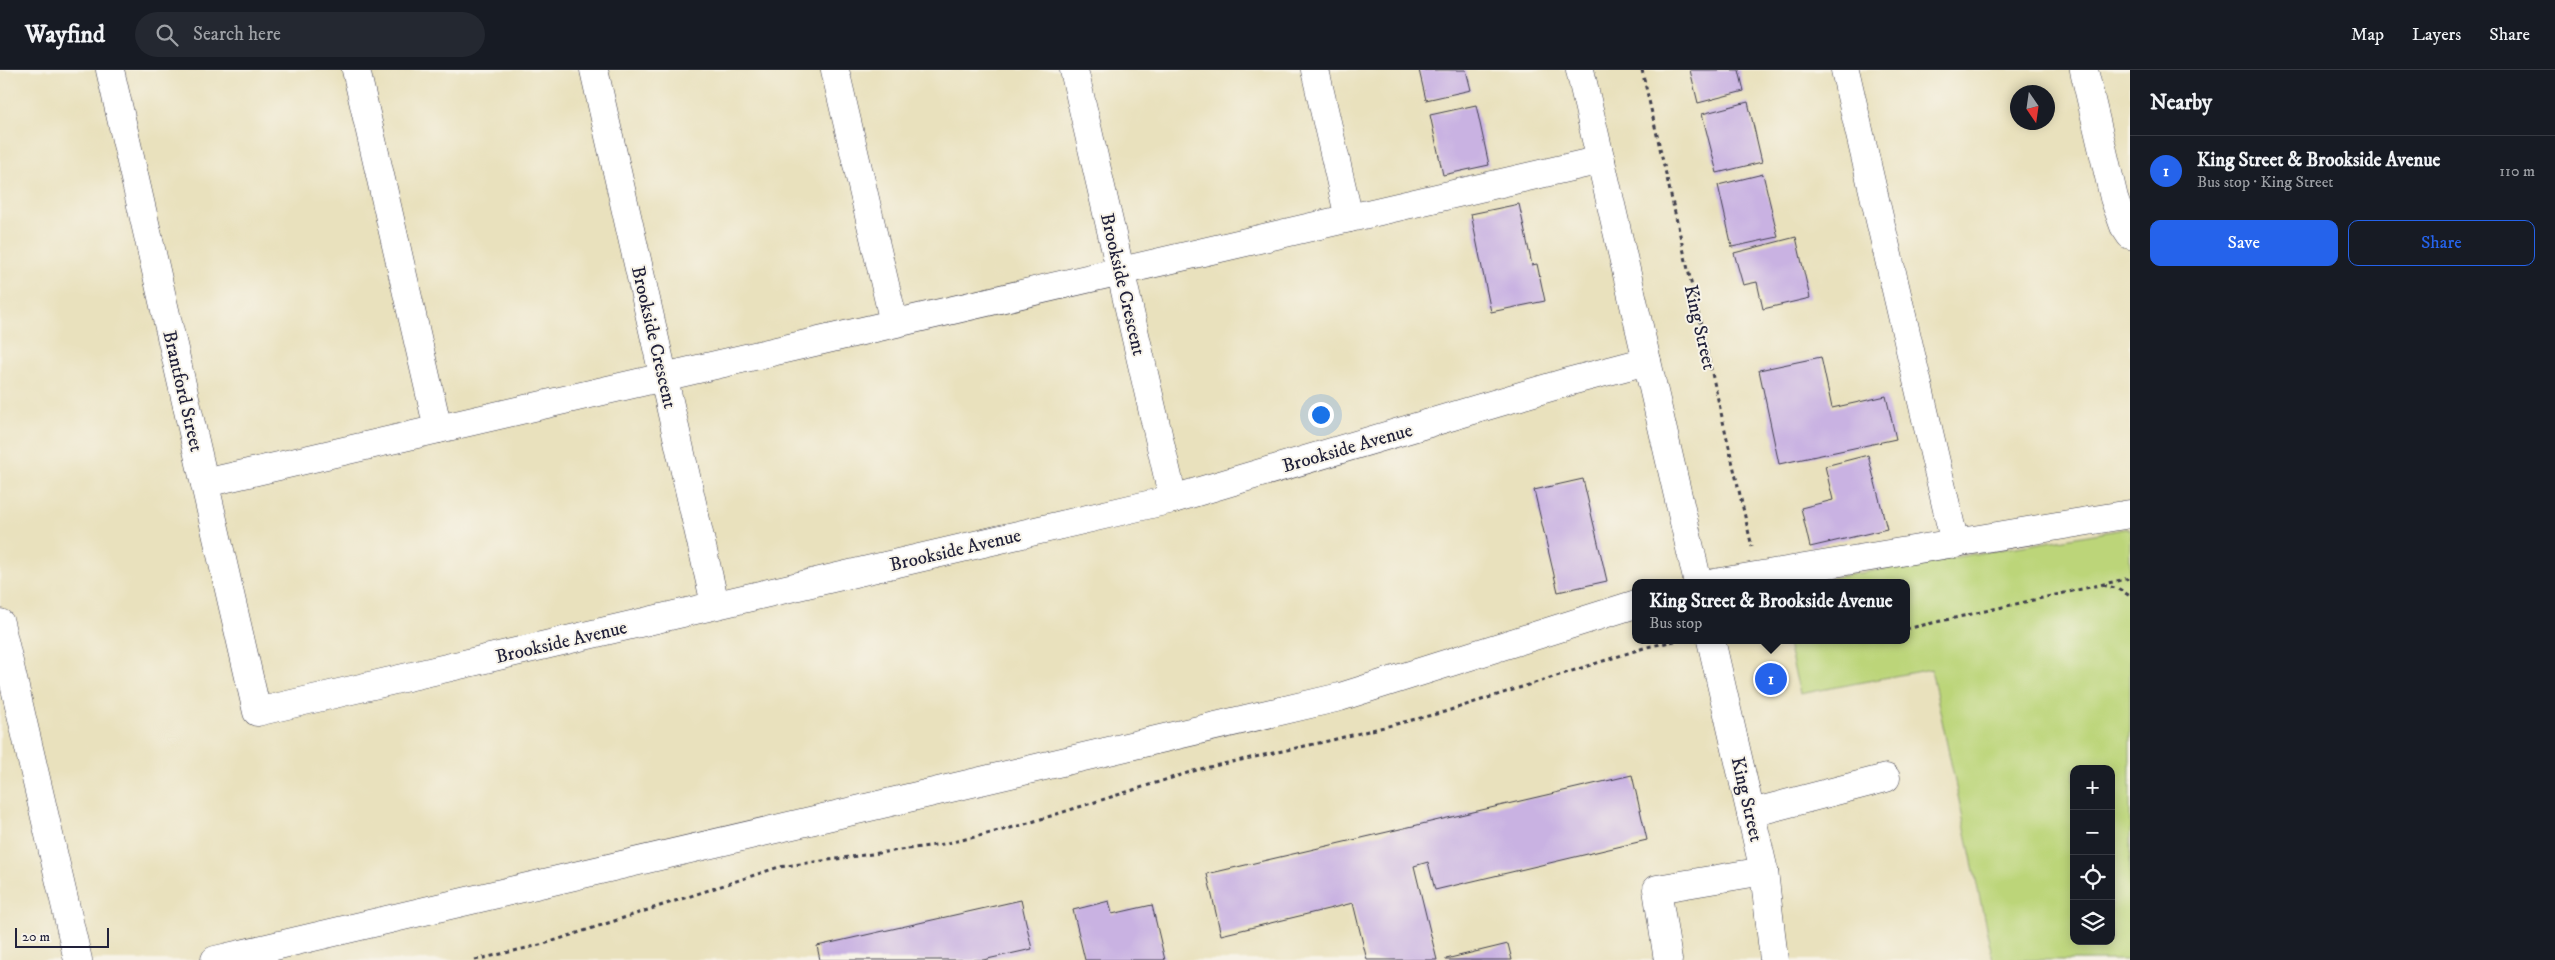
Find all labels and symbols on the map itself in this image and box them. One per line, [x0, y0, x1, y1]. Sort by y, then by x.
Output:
north arrow [2010, 85, 2055, 130]
street label: Brookside Crescent [1095, 211, 1150, 358]
street label: Brookside Crescent [626, 264, 681, 411]
street label: King Street [1679, 283, 1720, 372]
street label: Brantford Street [157, 329, 208, 454]
your location [1308, 402, 1334, 428]
street label: Brookside Avenue [1280, 419, 1415, 478]
street label: Brookside Avenue [887, 524, 1023, 577]
street label: Brookside Avenue [493, 616, 629, 669]
pin: 1 [1755, 660, 1787, 698]
street label: King Street [1726, 755, 1767, 844]
scale bar [15, 925, 109, 948]

